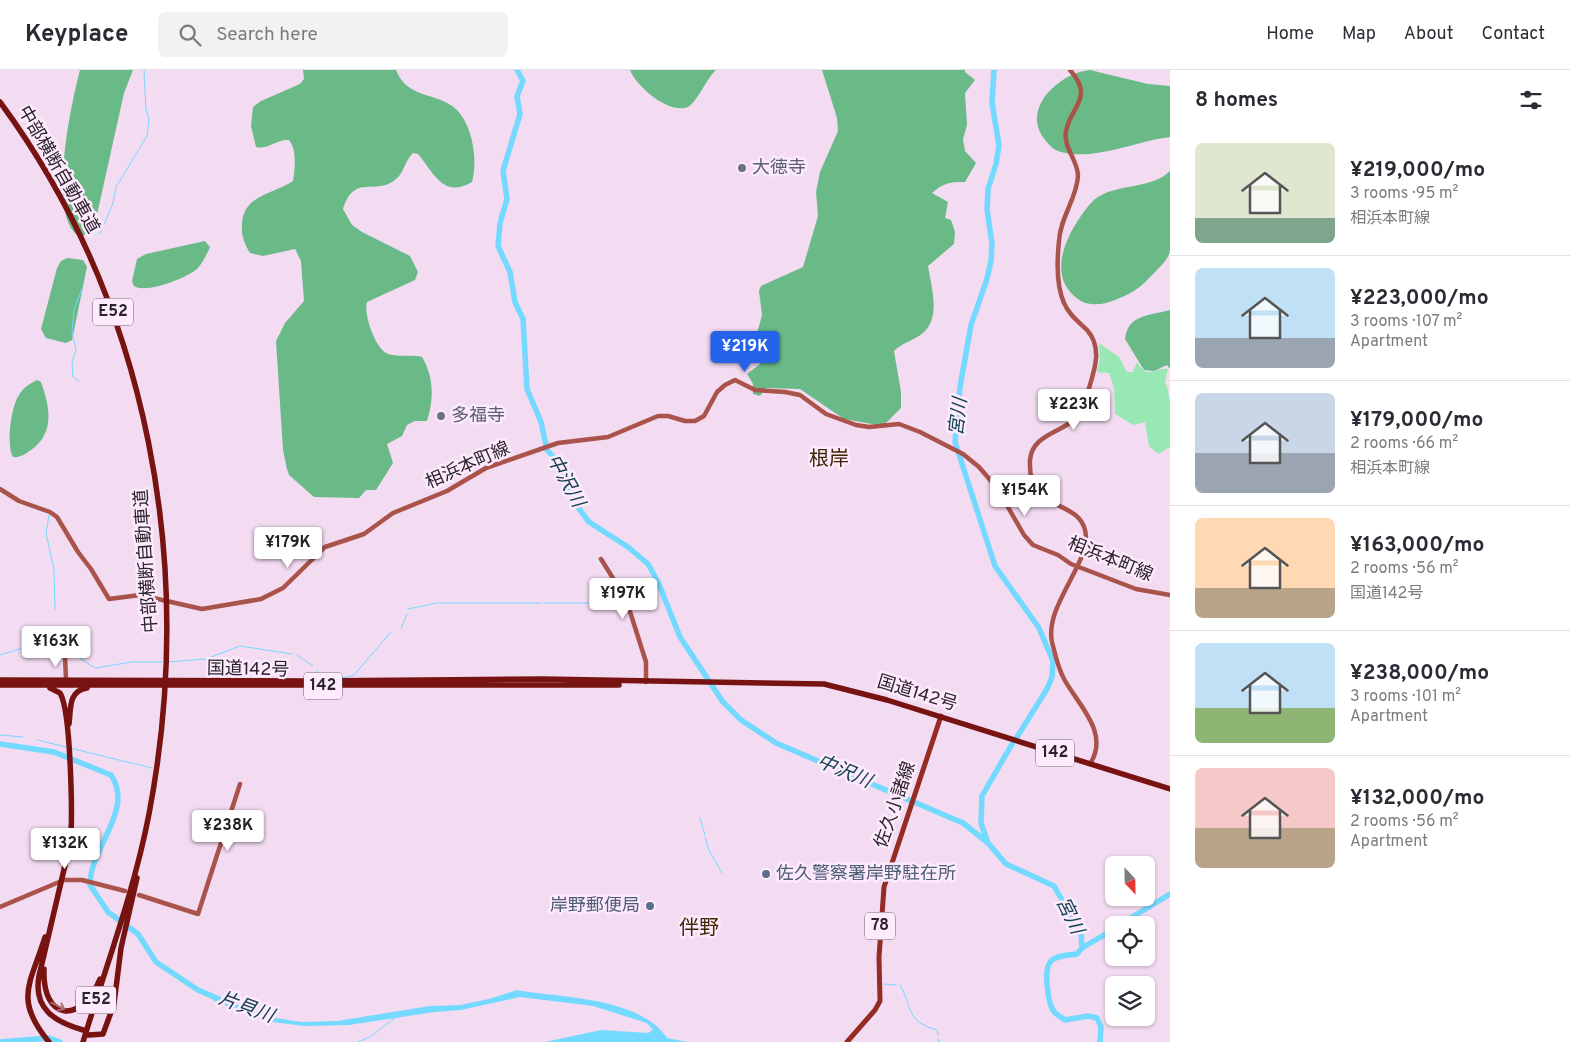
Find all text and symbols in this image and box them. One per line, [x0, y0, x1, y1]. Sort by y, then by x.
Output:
search box [158, 12, 508, 57]
text: Keyplace [25, 20, 128, 50]
icon: search [176, 21, 204, 49]
text: Search here [216, 23, 318, 47]
text: Home [1266, 23, 1314, 46]
text: Map [1342, 23, 1376, 46]
text: About [1404, 23, 1453, 46]
text: Contact [1481, 23, 1545, 46]
icon: filters [1517, 86, 1545, 114]
text: 8 homes [1195, 87, 1278, 114]
street label: 中部横断自動車道 [12, 102, 104, 238]
place label: 大徳寺 [752, 157, 806, 180]
text: ¥219,000/mo [1350, 157, 1485, 184]
marker: 大徳寺 [736, 162, 748, 174]
icon: home [1235, 163, 1295, 223]
text: 3 rooms · 95 m² [1350, 184, 1458, 204]
text: 相浜本町線 [1350, 209, 1430, 229]
text: ¥223,000/mo [1350, 285, 1489, 312]
icon: home [1235, 288, 1295, 348]
road number: E52 [93, 298, 133, 326]
text: 3 rooms · 107 m² [1350, 312, 1462, 332]
pin: ¥219K [710, 330, 780, 373]
text: Apartment [1350, 332, 1428, 352]
text: ¥219K [721, 337, 769, 357]
pin: ¥223K [1039, 388, 1109, 431]
water label: 宮川 [945, 395, 973, 437]
text: ¥223K [1049, 395, 1099, 415]
place label: 多福寺 [451, 405, 505, 428]
text: ¥179,000/mo [1350, 407, 1484, 434]
marker: 多福寺 [435, 410, 447, 422]
icon: home [1235, 413, 1295, 473]
text: 2 rooms · 66 m² [1350, 434, 1458, 454]
street label: 相浜本町線 [422, 437, 514, 495]
district label: 根岸 [809, 447, 849, 473]
water label: 中沢川 [541, 450, 590, 513]
text: 相浜本町線 [1350, 459, 1430, 479]
pin: ¥154K [990, 474, 1060, 517]
text: ¥154K [1001, 481, 1049, 501]
street label: 中部横断自動車道 [131, 488, 163, 634]
pin: ¥179K [253, 526, 323, 569]
street label: 相浜本町線 [1064, 532, 1156, 588]
text: ¥163,000/mo [1350, 532, 1484, 559]
text: ¥179K [265, 533, 311, 553]
icon: home [1235, 538, 1295, 598]
text: 2 rooms · 56 m² [1350, 559, 1459, 579]
pin: ¥197K [588, 578, 658, 620]
text: ¥197K [600, 584, 646, 604]
text: 国道142号 [1350, 584, 1423, 604]
pin: ¥163K [21, 626, 91, 668]
text: ¥163K [33, 632, 79, 652]
street label: 国道142号 [207, 658, 289, 682]
text: ¥238,000/mo [1350, 660, 1489, 687]
icon: home [1235, 663, 1295, 723]
street label: 国道142号 [874, 671, 960, 717]
road number: 142 [304, 672, 342, 700]
text: 3 rooms · 101 m² [1350, 687, 1461, 707]
text: Apartment [1350, 707, 1428, 727]
road number: 142 [1036, 740, 1074, 766]
water label: 中沢川 [813, 750, 877, 795]
street label: 佐久小諸線 [870, 759, 922, 851]
text: ¥132,000/mo [1350, 785, 1484, 812]
icon: home [1235, 788, 1295, 848]
pin: ¥238K [193, 810, 263, 852]
text: 2 rooms · 56 m² [1350, 812, 1459, 832]
text: ¥238K [203, 816, 253, 836]
pin: ¥132K [30, 828, 100, 870]
text: Apartment [1350, 832, 1428, 852]
text: ¥132K [42, 834, 88, 854]
north arrow [1105, 856, 1155, 906]
map controls [1105, 856, 1155, 1026]
place label: 佐久警察署岸野駐在所 [776, 863, 956, 886]
marker: 佐久警察署岸野駐在所 [760, 868, 772, 880]
water label: 宮川 [1050, 894, 1089, 940]
place label: 岸野郵便局 [550, 895, 640, 918]
marker: 岸野郵便局 [644, 900, 656, 912]
road number: 78 [865, 912, 895, 939]
district label: 伴野 [679, 916, 719, 942]
button: locate [1105, 916, 1155, 966]
button: layers [1105, 976, 1155, 1026]
road number: E52 [76, 986, 116, 1014]
water label: 片貝川 [215, 987, 279, 1030]
one-way arrow [50, 1002, 65, 1011]

